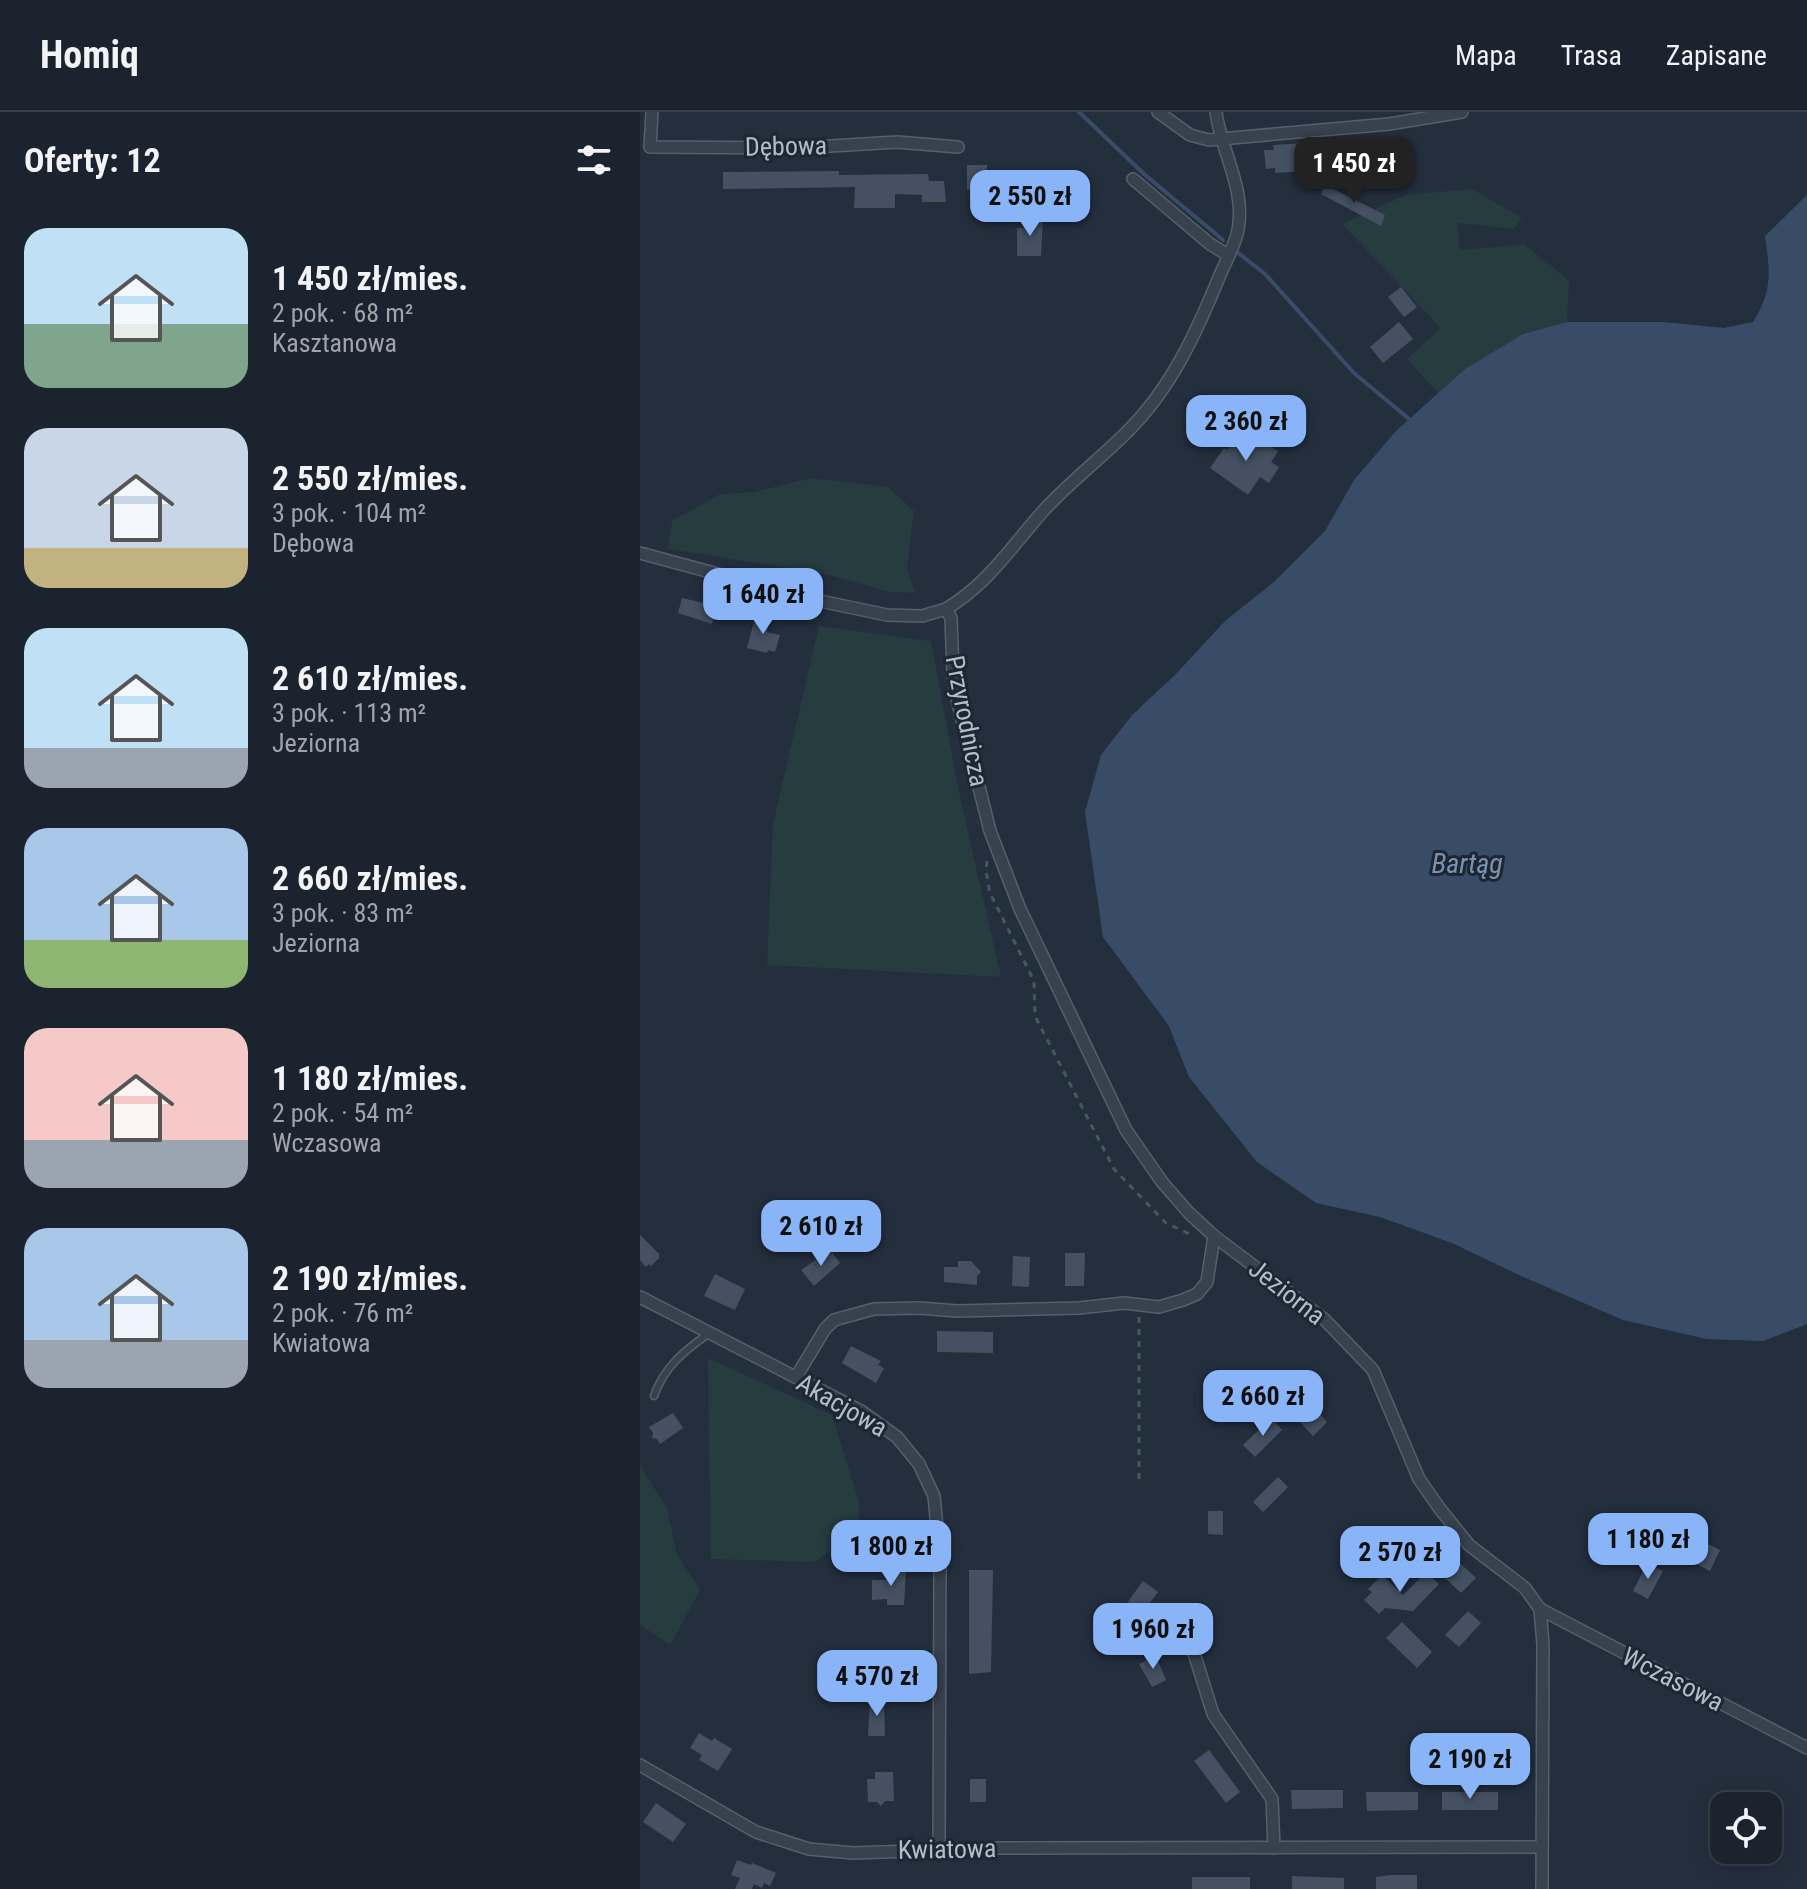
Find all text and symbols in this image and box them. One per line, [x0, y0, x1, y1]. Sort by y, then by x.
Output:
text: Homiq [40, 33, 139, 77]
text: Mapa [1455, 39, 1517, 72]
text: Trasa [1561, 39, 1622, 72]
text: Zapisane [1666, 39, 1767, 72]
street label: Dębowa [745, 130, 827, 162]
pin: 1 450 zł [1271, 137, 1437, 205]
icon: filters [572, 138, 616, 182]
text: Oferty: 12 [24, 140, 161, 180]
text: 1 450 zł [1312, 148, 1396, 178]
pin: 2 550 zł [947, 170, 1113, 238]
text: 2 550 zł [988, 181, 1072, 211]
text: 1 450 zł/mies. [272, 258, 468, 298]
icon: home [88, 260, 184, 356]
text: 2 pok. · 68 m² [272, 298, 413, 328]
text: Kasztanowa [272, 328, 397, 358]
pin: 2 360 zł [1163, 395, 1329, 463]
text: 2 360 zł [1204, 406, 1288, 436]
text: 2 550 zł/mies. [272, 458, 468, 498]
icon: home [88, 460, 184, 556]
text: 3 pok. · 104 m² [272, 498, 426, 528]
text: Dębowa [272, 528, 354, 558]
pin: 1 640 zł [680, 568, 846, 636]
text: 1 640 zł [721, 579, 805, 609]
street label: Przyrodnicza [940, 653, 994, 789]
text: 2 610 zł/mies. [272, 658, 468, 698]
icon: home [88, 660, 184, 756]
text: 3 pok. · 113 m² [272, 698, 426, 728]
text: Jeziorna [272, 728, 360, 758]
water label: Bartąg [1431, 847, 1503, 880]
text: 2 660 zł/mies. [272, 858, 468, 898]
icon: home [88, 860, 184, 956]
text: 3 pok. · 83 m² [272, 898, 413, 928]
text: Jeziorna [272, 928, 360, 958]
text: 1 180 zł/mies. [272, 1058, 468, 1098]
icon: home [88, 1060, 184, 1156]
text: 2 pok. · 54 m² [272, 1098, 413, 1128]
text: Wczasowa [272, 1128, 382, 1158]
pin: 2 610 zł [738, 1200, 904, 1268]
text: 2 610 zł [779, 1211, 863, 1241]
street label: Jeziorna [1243, 1253, 1331, 1331]
text: 2 190 zł/mies. [272, 1258, 468, 1298]
icon: home [88, 1260, 184, 1356]
text: 2 pok. · 76 m² [272, 1298, 413, 1328]
text: Kwiatowa [272, 1328, 371, 1358]
street label: Akacjowa [791, 1367, 893, 1443]
pin: 2 660 zł [1180, 1370, 1346, 1438]
text: 2 660 zł [1221, 1381, 1305, 1411]
pin: 1 180 zł [1565, 1513, 1731, 1581]
pin: 1 800 zł [808, 1520, 974, 1588]
text: 1 180 zł [1606, 1524, 1690, 1554]
pin: 2 570 zł [1317, 1526, 1483, 1594]
text: 1 800 zł [849, 1531, 933, 1561]
text: 2 570 zł [1358, 1537, 1442, 1567]
pin: 1 960 zł [1070, 1603, 1236, 1671]
text: 1 960 zł [1111, 1614, 1195, 1644]
street label: Wczasowa [1617, 1641, 1729, 1717]
pin: 4 570 zł [794, 1650, 960, 1718]
text: 4 570 zł [835, 1661, 919, 1691]
pin: 2 190 zł [1387, 1733, 1553, 1801]
text: 2 190 zł [1428, 1744, 1512, 1774]
map controls [1710, 1792, 1782, 1864]
button: locate [1710, 1792, 1782, 1864]
street label: Kwiatowa [897, 1833, 997, 1865]

